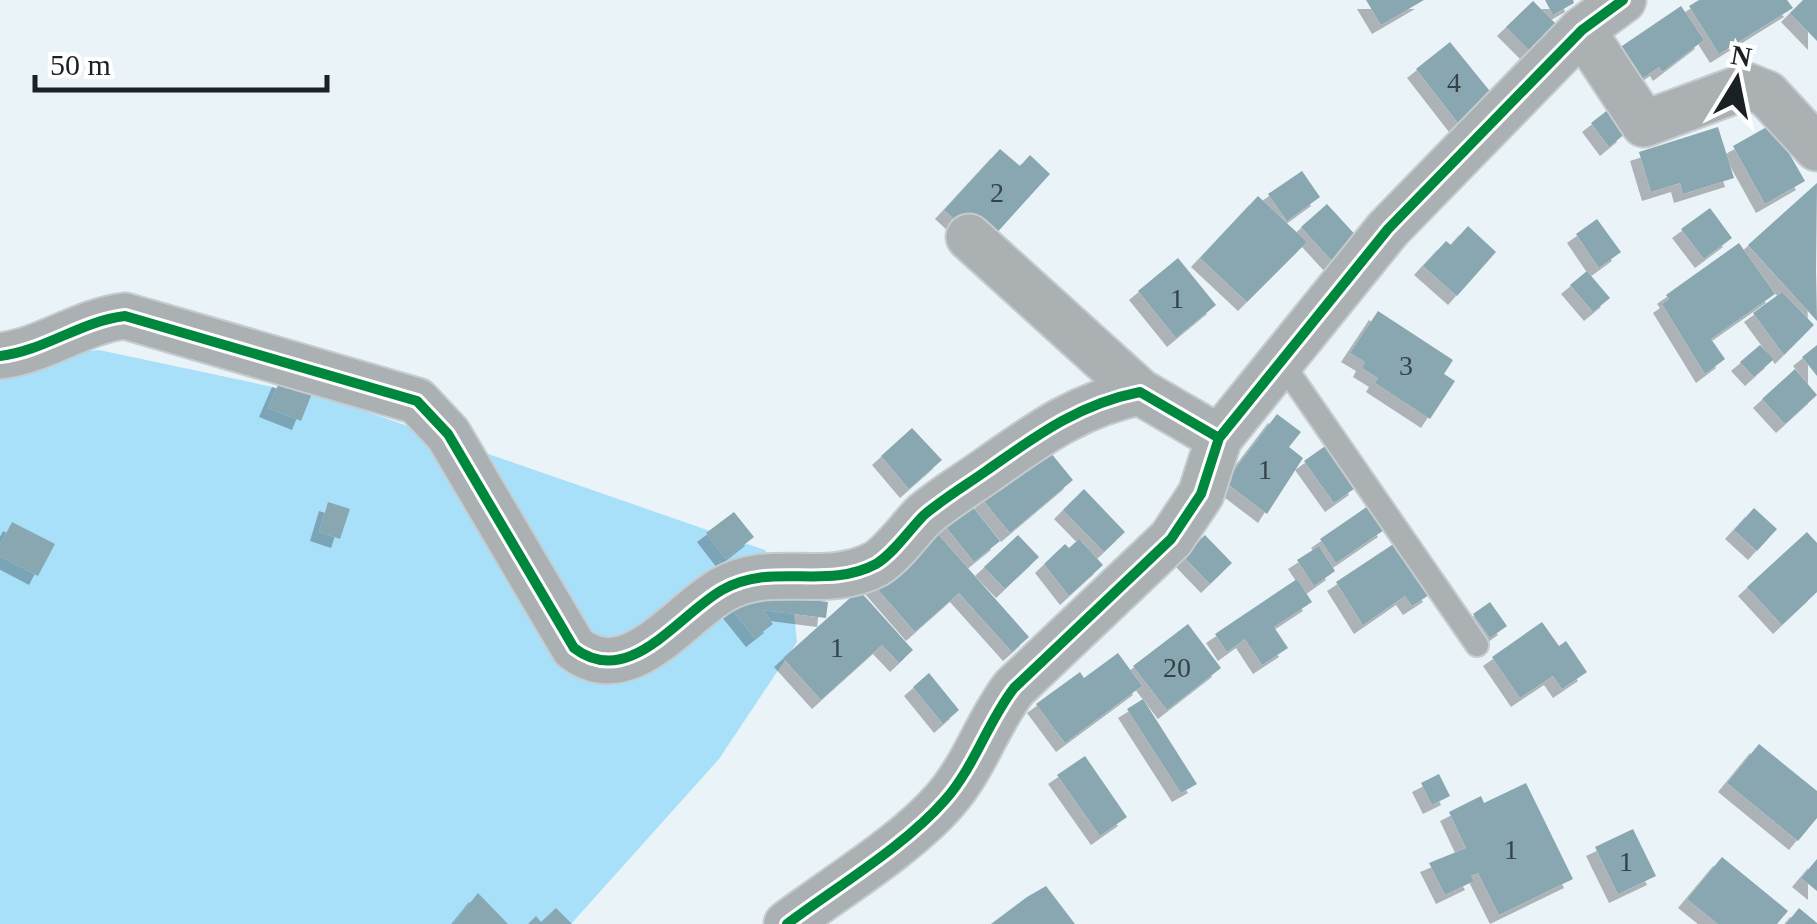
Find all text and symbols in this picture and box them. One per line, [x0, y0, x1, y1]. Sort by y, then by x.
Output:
scale bar [35, 30, 328, 92]
north arrow [1687, 30, 1787, 130]
text: N [1729, 39, 1754, 73]
text: 50 m [50, 48, 111, 81]
house number: 4 [1447, 67, 1461, 98]
house number: 2 [990, 177, 1004, 208]
house number: 1 [1170, 283, 1184, 314]
house number: 3 [1399, 350, 1413, 381]
house number: 1 [1258, 454, 1272, 485]
house number: 1 [830, 632, 844, 663]
house number: 20 [1163, 652, 1191, 683]
house number: 1 [1504, 834, 1518, 865]
house number: 1 [1619, 846, 1633, 877]

